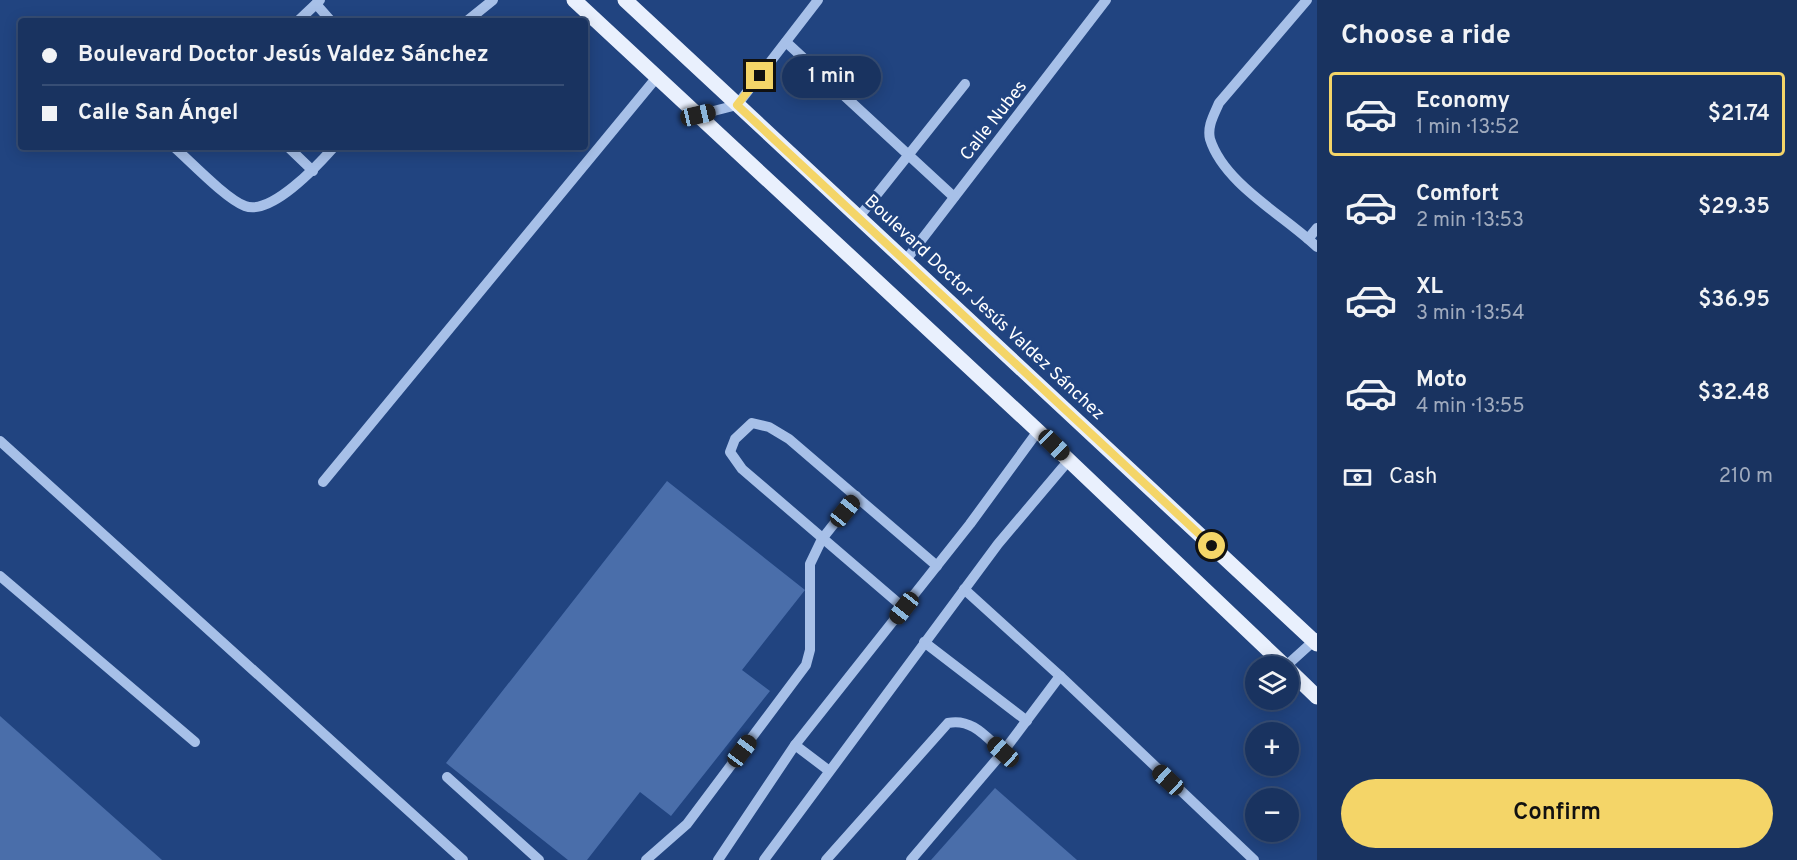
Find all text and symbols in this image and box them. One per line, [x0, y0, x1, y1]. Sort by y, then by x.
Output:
text: Choose a ride [1341, 19, 1511, 53]
text: Boulevard Doctor Jesús Valdez Sánchez [78, 42, 489, 69]
callout: 1 min [781, 55, 880, 97]
route end [746, 62, 773, 89]
text: 1 min [808, 64, 855, 90]
street label: Calle Nubes [956, 76, 1033, 166]
icon: car [1344, 87, 1398, 141]
text: Economy [1416, 88, 1510, 115]
text: Calle San Ángel [78, 100, 238, 127]
text: $21.74 [1708, 101, 1770, 128]
car [678, 102, 718, 128]
text: 1 min · 13:52 [1416, 115, 1519, 141]
icon: car [1344, 180, 1398, 234]
text: Comfort [1416, 181, 1499, 208]
street label: Boulevard Doctor Jesús Valdez Sánchez [859, 190, 1109, 426]
text: $29.35 [1698, 194, 1770, 221]
text: 2 min · 13:53 [1416, 208, 1524, 234]
icon: car [1344, 273, 1398, 327]
text: XL [1416, 274, 1443, 301]
text: $36.95 [1698, 287, 1770, 314]
text: 3 min · 13:54 [1416, 301, 1525, 327]
icon: car [1344, 366, 1398, 420]
text: Moto [1416, 367, 1467, 394]
text: $32.48 [1698, 380, 1770, 407]
text: 4 min · 13:55 [1416, 394, 1525, 420]
car [1035, 426, 1073, 464]
icon: cash [1341, 461, 1374, 494]
text: Cash [1389, 464, 1438, 491]
text: 210 m [1719, 464, 1773, 490]
car [827, 491, 863, 531]
route start [1198, 532, 1225, 559]
car [886, 588, 922, 628]
map controls [1245, 656, 1299, 842]
button: layers [1245, 656, 1299, 710]
button: + [1245, 722, 1299, 776]
car [724, 731, 760, 771]
car [984, 733, 1022, 771]
car [1149, 761, 1187, 799]
button: Confirm [1341, 779, 1773, 848]
button: − [1245, 788, 1299, 842]

